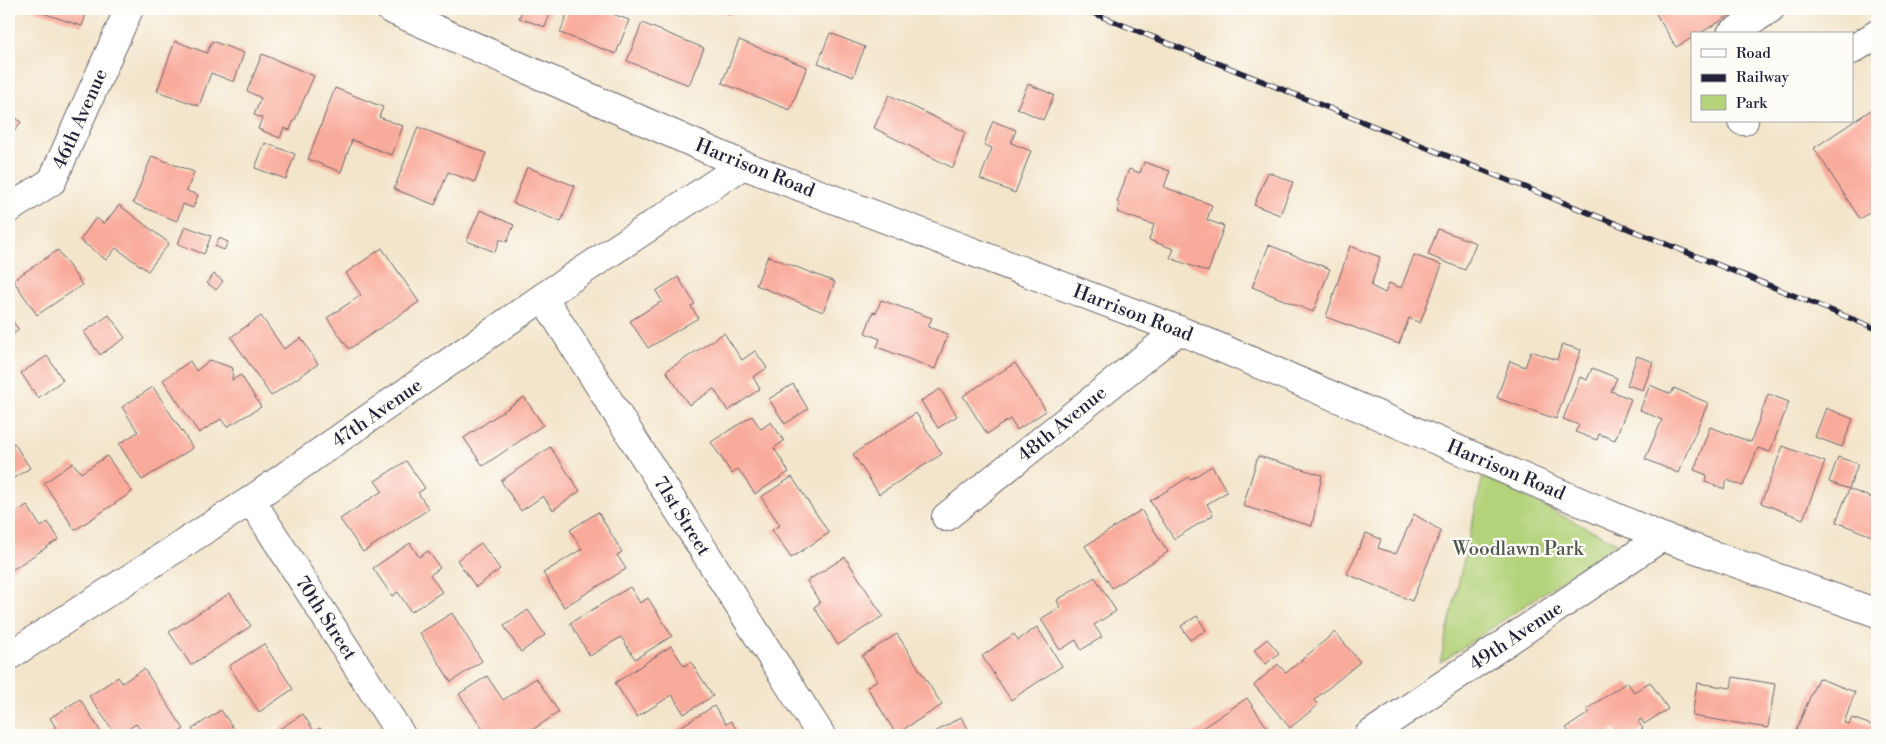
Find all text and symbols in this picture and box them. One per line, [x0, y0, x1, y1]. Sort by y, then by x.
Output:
legend [1691, 32, 1854, 122]
text: Road [1736, 44, 1771, 63]
street label: 46th Avenue [47, 65, 113, 173]
text: Railway [1736, 68, 1790, 87]
text: Park [1736, 94, 1768, 113]
street label: Harrison Road [692, 133, 818, 203]
street label: Harrison Road [1070, 279, 1197, 347]
street label: 47th Avenue [327, 373, 427, 453]
street label: 48th Avenue [1013, 381, 1111, 467]
street label: Harrison Road [1443, 434, 1569, 506]
street label: 71st Street [648, 472, 716, 560]
park label: Woodlawn Park [1451, 537, 1585, 561]
street label: 70th Street [290, 571, 362, 665]
street label: 49th Avenue [1465, 596, 1567, 676]

